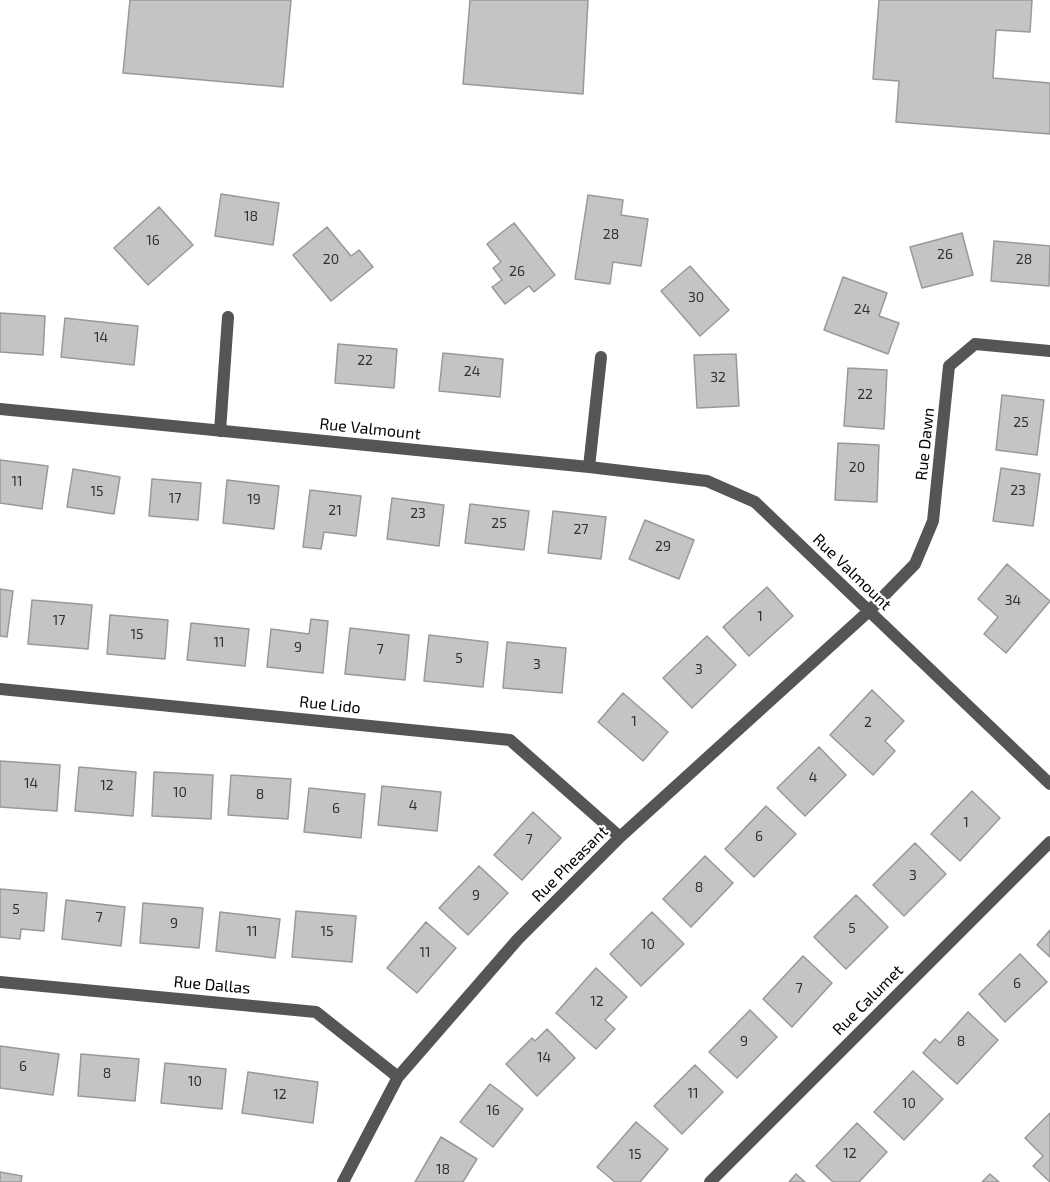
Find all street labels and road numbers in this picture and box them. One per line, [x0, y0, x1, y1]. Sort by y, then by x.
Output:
street label: Rue Dawn [912, 407, 938, 481]
street label: Rue Valmount [318, 414, 422, 444]
street label: Rue Valmount [809, 530, 895, 614]
street label: Rue Lido [298, 692, 362, 718]
street label: Rue Pheasant [528, 822, 612, 906]
street label: Rue Calumet [829, 961, 907, 1039]
street label: Rue Dallas [173, 972, 251, 998]

